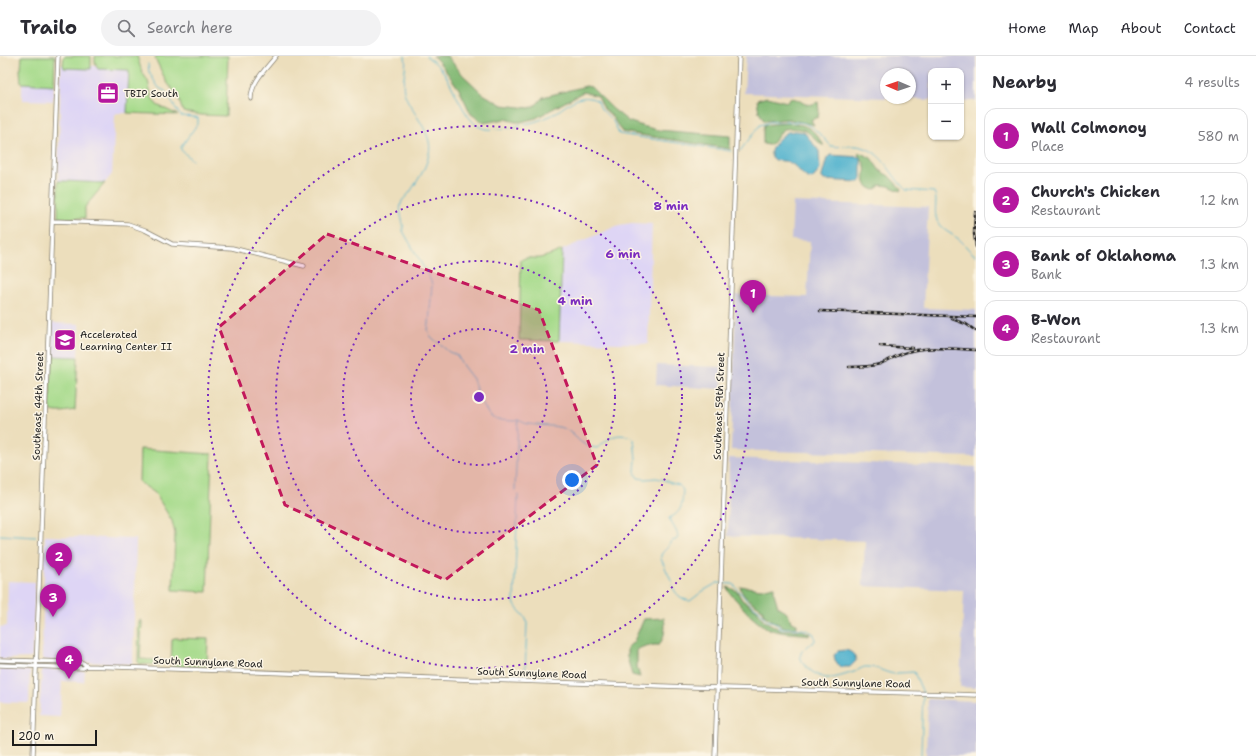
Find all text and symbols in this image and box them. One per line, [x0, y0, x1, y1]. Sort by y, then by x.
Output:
search box [101, 10, 381, 46]
text: Trailo [20, 15, 77, 40]
icon: search [115, 17, 137, 39]
text: Search here [147, 18, 233, 38]
text: Home [1008, 19, 1047, 37]
text: Map [1069, 19, 1099, 37]
text: About [1121, 19, 1162, 37]
text: Contact [1184, 19, 1236, 37]
north arrow [880, 68, 916, 104]
map controls [928, 68, 964, 140]
button: + [928, 68, 964, 104]
text: Nearby [992, 71, 1057, 93]
text: 4 results [1184, 74, 1240, 91]
office icon: TBIP South [95, 80, 121, 106]
place label: TBIP South [124, 87, 178, 100]
button: − [928, 104, 964, 140]
text: Wall Colmonoy [1031, 118, 1147, 138]
text: 1 [1003, 128, 1009, 145]
text: 580 m [1198, 128, 1239, 145]
text: Place [1031, 138, 1064, 155]
text: Church's Chicken [1031, 182, 1160, 202]
text: 2 [1001, 192, 1011, 209]
text: 1.2 km [1200, 192, 1239, 209]
text: 8 min [654, 198, 689, 214]
text: Restaurant [1031, 202, 1101, 219]
text: 6 min [606, 246, 641, 262]
text: Bank of Oklahoma [1031, 246, 1176, 266]
text: 3 [1001, 256, 1011, 273]
text: 1.3 km [1200, 256, 1239, 273]
text: Bank [1031, 266, 1062, 283]
pin: 1 [740, 280, 766, 313]
text: 4 min [558, 293, 593, 309]
text: B-Won [1031, 310, 1081, 330]
text: 4 [1001, 320, 1011, 337]
text: 1.3 km [1200, 320, 1239, 337]
school or university icon: Accelerated Learning Center II [52, 327, 78, 353]
place label: Accelerated Learning Center II [80, 328, 172, 353]
text: Restaurant [1031, 330, 1101, 347]
text: 2 min [510, 341, 545, 357]
street label: Southeast 44th Street [30, 351, 46, 461]
street label: Southeast 59th Street [711, 352, 727, 460]
centre of rings [472, 390, 486, 404]
your location [562, 470, 582, 490]
pin: 2 [46, 543, 72, 576]
pin: 3 [40, 584, 66, 617]
pin: 4 [56, 646, 82, 679]
street label: South Sunnylane Road [153, 654, 264, 670]
street label: South Sunnylane Road [477, 665, 588, 681]
street label: South Sunnylane Road [801, 676, 911, 690]
scale bar [12, 728, 97, 747]
text: 200 m [18, 729, 54, 744]

